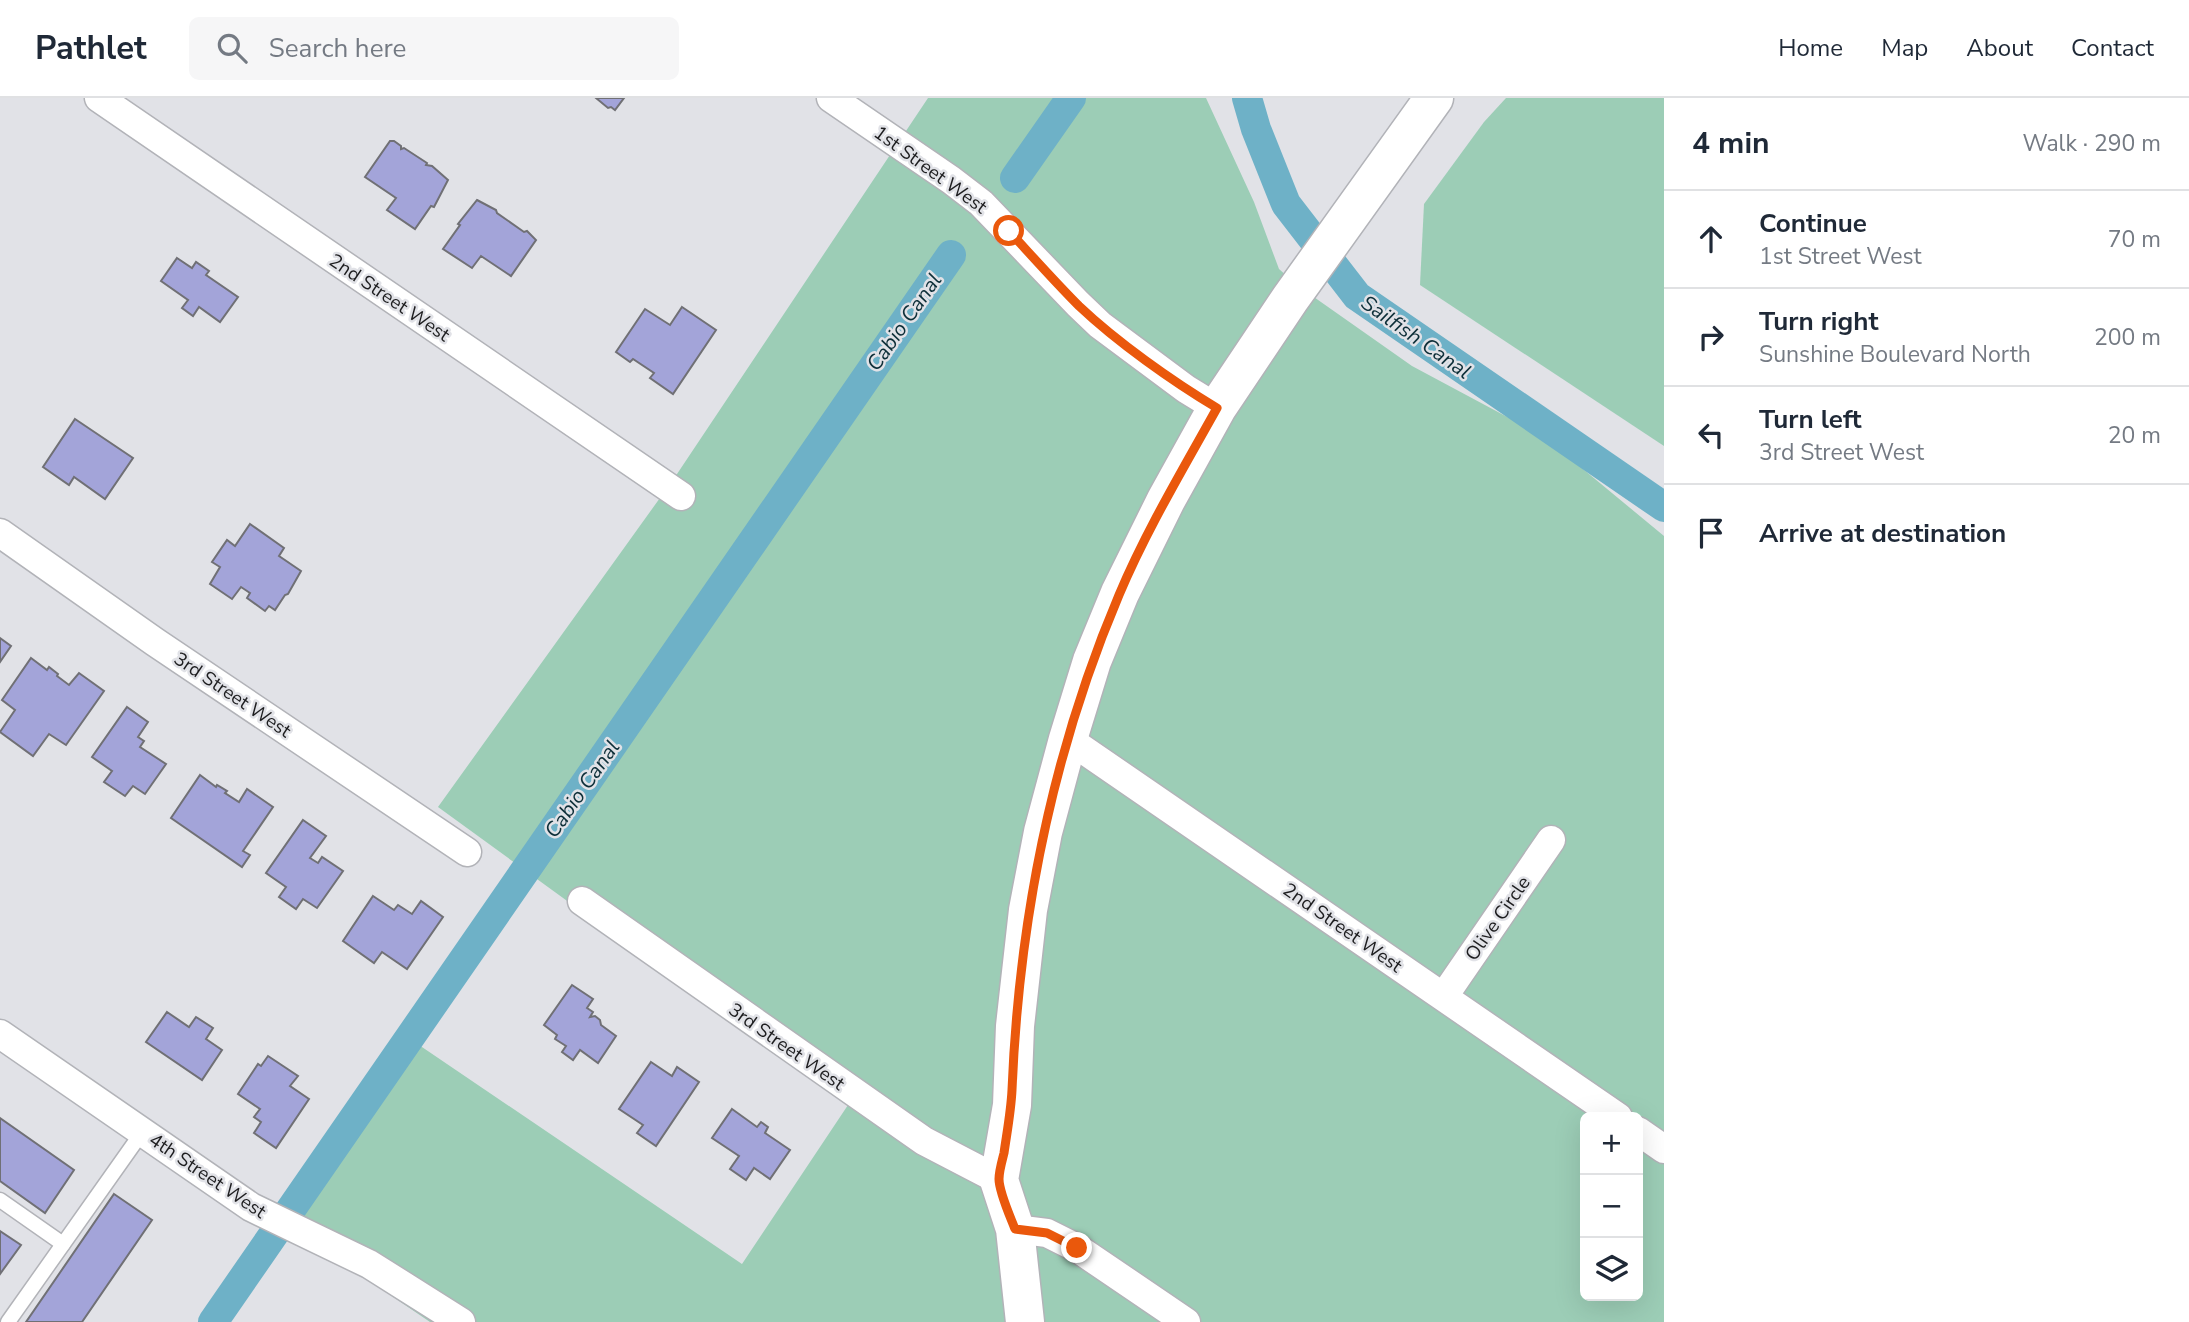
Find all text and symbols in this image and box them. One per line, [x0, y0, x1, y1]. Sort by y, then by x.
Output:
search box [189, 17, 679, 80]
text: Pathlet [35, 26, 147, 71]
icon: search [213, 29, 251, 67]
text: Search here [269, 31, 406, 66]
text: Home [1778, 32, 1843, 64]
text: Map [1881, 32, 1928, 64]
text: About [1966, 32, 2033, 64]
text: Contact [2071, 32, 2154, 64]
street label: 1st Street West [868, 120, 993, 220]
text: 4 min [1692, 123, 1770, 164]
text: Walk · 290 m [2022, 128, 2161, 159]
text: Continue [1759, 206, 1867, 241]
route start [993, 215, 1024, 246]
icon: ahead [1692, 220, 1730, 258]
text: 70 m [2108, 224, 2161, 255]
text: 1st Street West [1759, 241, 1922, 272]
street label: 2nd Street West [324, 248, 455, 348]
water label: Cabio Canal [860, 268, 948, 376]
water label: Sailfish Canal [1355, 289, 1477, 385]
text: Turn right [1759, 304, 1878, 339]
icon: right [1692, 318, 1730, 356]
text: 200 m [2094, 322, 2161, 353]
text: Sunshine Boulevard North [1759, 339, 2031, 370]
text: Turn left [1759, 402, 1862, 437]
icon: left [1692, 416, 1730, 454]
text: 20 m [2108, 420, 2161, 451]
text: 3rd Street West [1759, 437, 1924, 468]
icon: arrive [1692, 514, 1730, 552]
text: Arrive at destination [1759, 516, 2006, 551]
street label: 3rd Street West [169, 646, 297, 744]
water label: Cabio Canal [538, 735, 626, 843]
street label: Olive Circle [1459, 871, 1536, 966]
street label: 2nd Street West [1277, 877, 1408, 979]
street label: 3rd Street West [723, 997, 850, 1097]
map controls [1580, 1112, 1643, 1301]
button: + [1580, 1112, 1643, 1175]
street label: 4th Street West [144, 1127, 271, 1225]
button: − [1580, 1175, 1643, 1238]
route end [1061, 1232, 1092, 1263]
button: layers [1580, 1238, 1643, 1301]

